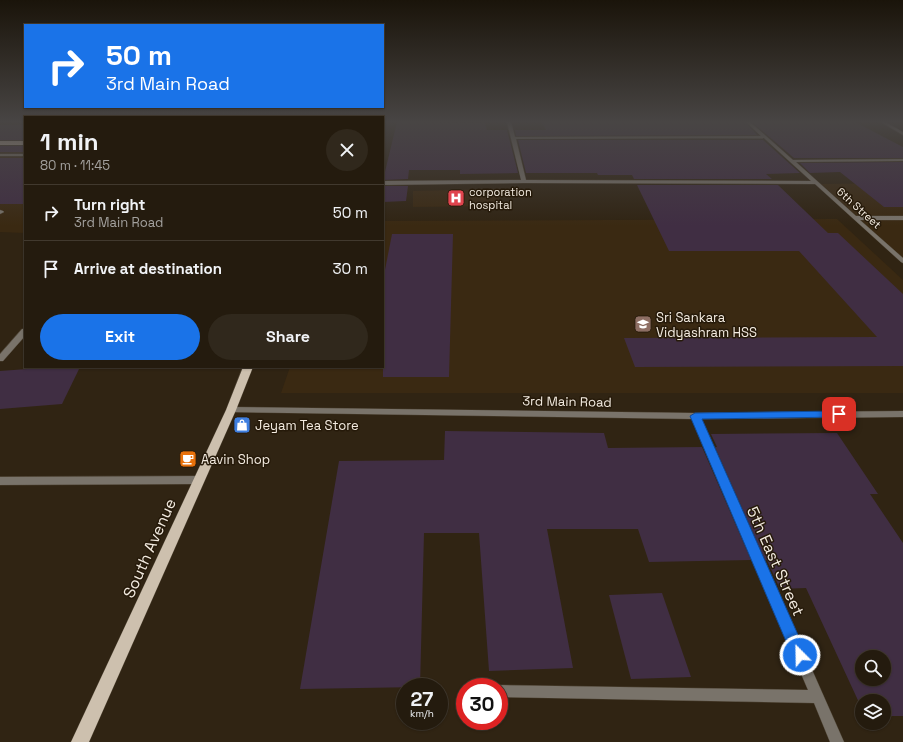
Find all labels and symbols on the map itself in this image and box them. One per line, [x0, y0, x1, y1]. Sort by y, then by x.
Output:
street label: 6th Street [834, 184, 884, 232]
place label: corporation hospital [469, 185, 532, 212]
hospital icon: corporation hospital [446, 188, 466, 208]
place label: Sri Sankara Vidyashram HSS [656, 309, 757, 341]
school or university icon: Sri Sankara Vidyashram HSS [633, 314, 653, 334]
street label: 3rd Main Road [522, 392, 612, 411]
pin [822, 397, 856, 431]
shop icon: Jeyam Tea Store [232, 415, 252, 435]
place label: Jeyam Tea Store [255, 417, 359, 434]
cafe icon: Aavin Shop [178, 449, 198, 469]
place label: Aavin Shop [201, 451, 270, 468]
street label: South Avenue [118, 495, 181, 601]
street label: 5th East Street [742, 503, 809, 619]
position arrow [779, 634, 821, 676]
speed limit sign: 30 [456, 678, 508, 730]

